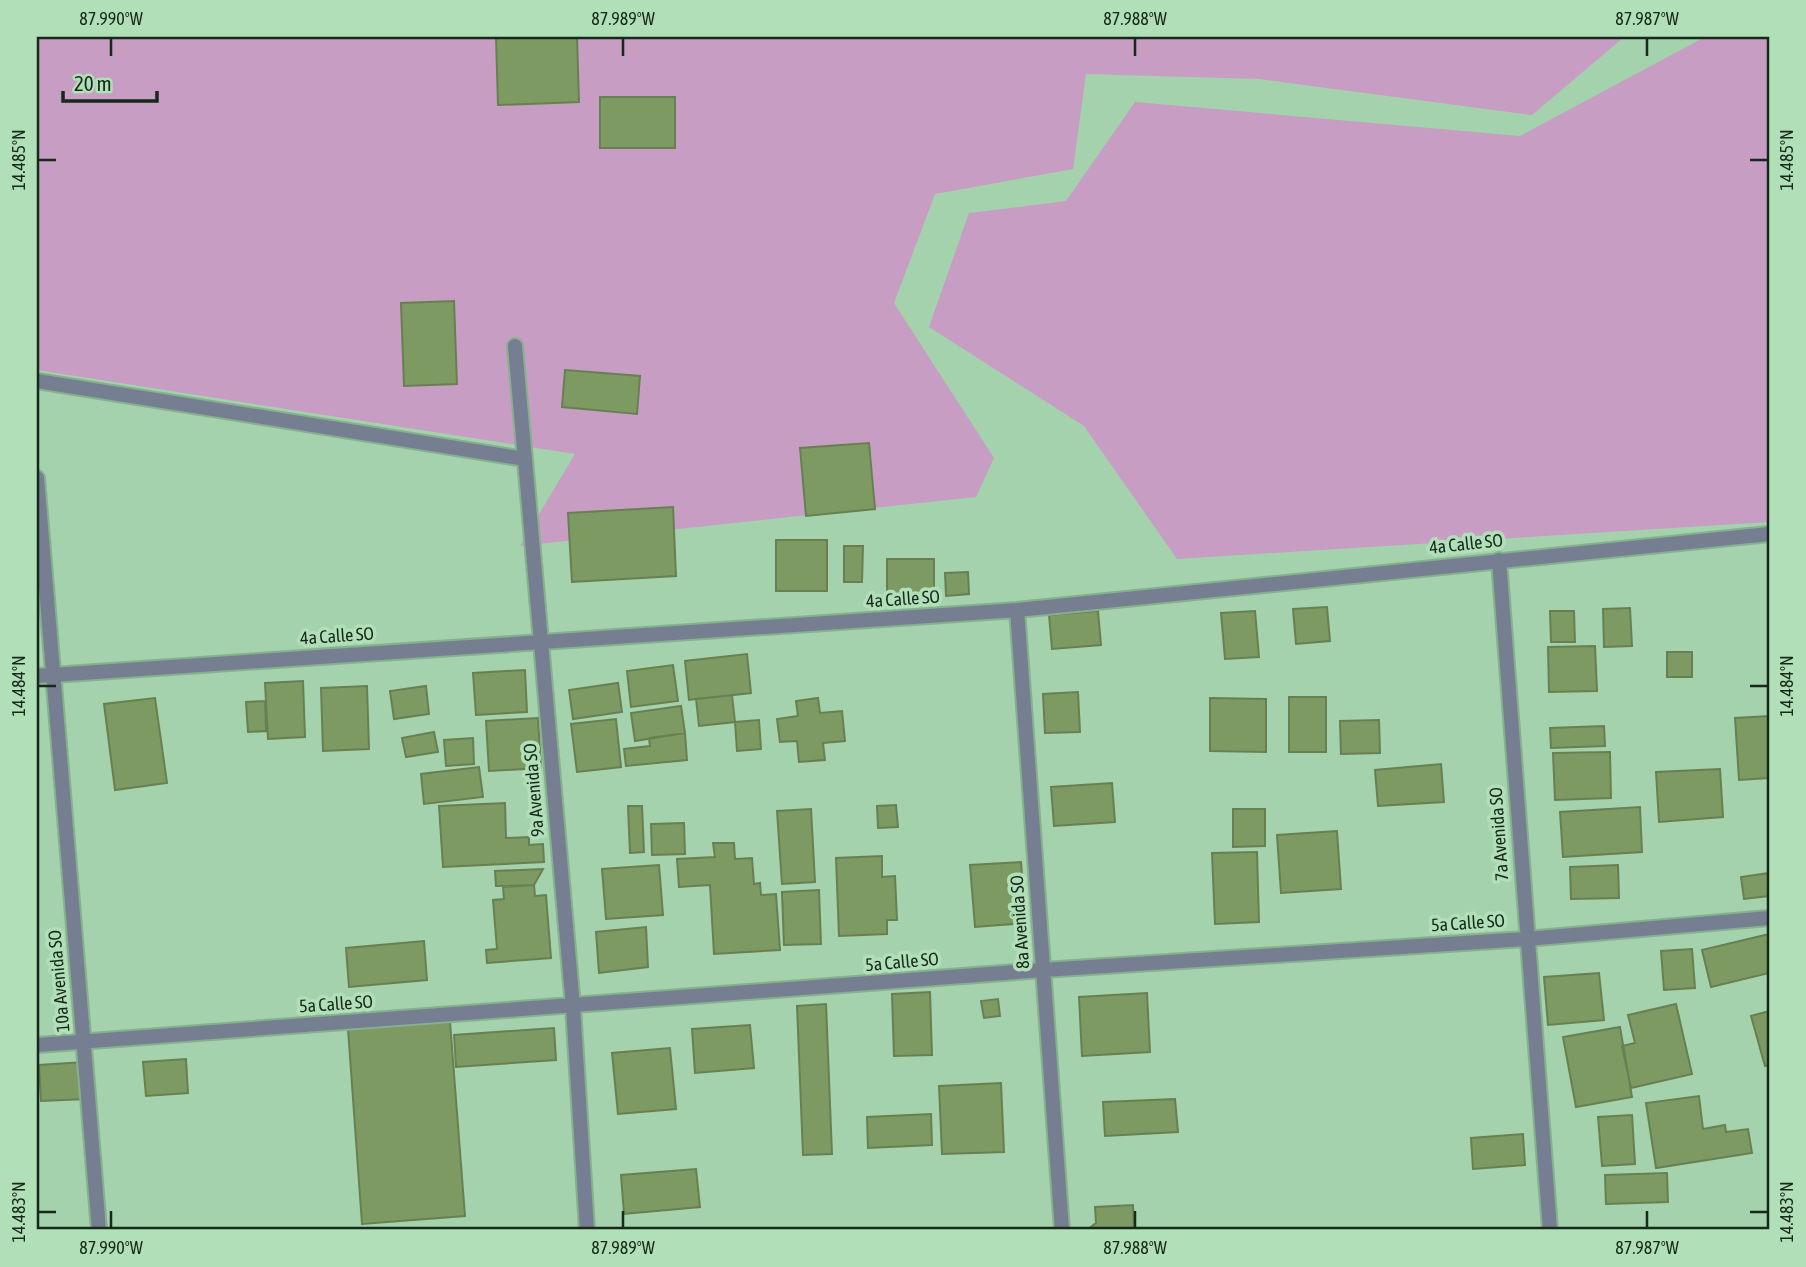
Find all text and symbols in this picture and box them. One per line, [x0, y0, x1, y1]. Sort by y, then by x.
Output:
text: 87.990°W [79, 8, 143, 29]
text: 87.989°W [591, 8, 655, 29]
text: 87.988°W [1103, 8, 1167, 29]
text: 87.987°W [1615, 8, 1679, 29]
scale bar [63, 60, 158, 104]
text: 20 m [74, 71, 112, 95]
text: 14.485°N [8, 129, 29, 191]
text: 14.485°N [1776, 129, 1797, 191]
street label: 4a Calle SO [1428, 529, 1504, 558]
street label: 4a Calle SO [865, 585, 941, 612]
street label: 4a Calle SO [299, 622, 375, 649]
text: 14.484°N [8, 655, 29, 717]
text: 14.484°N [1776, 655, 1797, 717]
street label: 9a Avenida SO [519, 742, 548, 838]
street label: 7a Avenida SO [1485, 786, 1512, 882]
street label: 8a Avenida SO [1006, 874, 1033, 970]
street label: 5a Calle SO [1430, 909, 1506, 936]
street label: 10a Avenida SO [44, 929, 73, 1033]
street label: 5a Calle SO [864, 948, 940, 975]
street label: 5a Calle SO [298, 990, 374, 1017]
text: 14.483°N [8, 1181, 29, 1243]
text: 14.483°N [1776, 1181, 1797, 1243]
text: 87.990°W [79, 1237, 143, 1258]
text: 87.989°W [591, 1237, 655, 1258]
text: 87.988°W [1103, 1237, 1167, 1258]
text: 87.987°W [1615, 1237, 1679, 1258]

